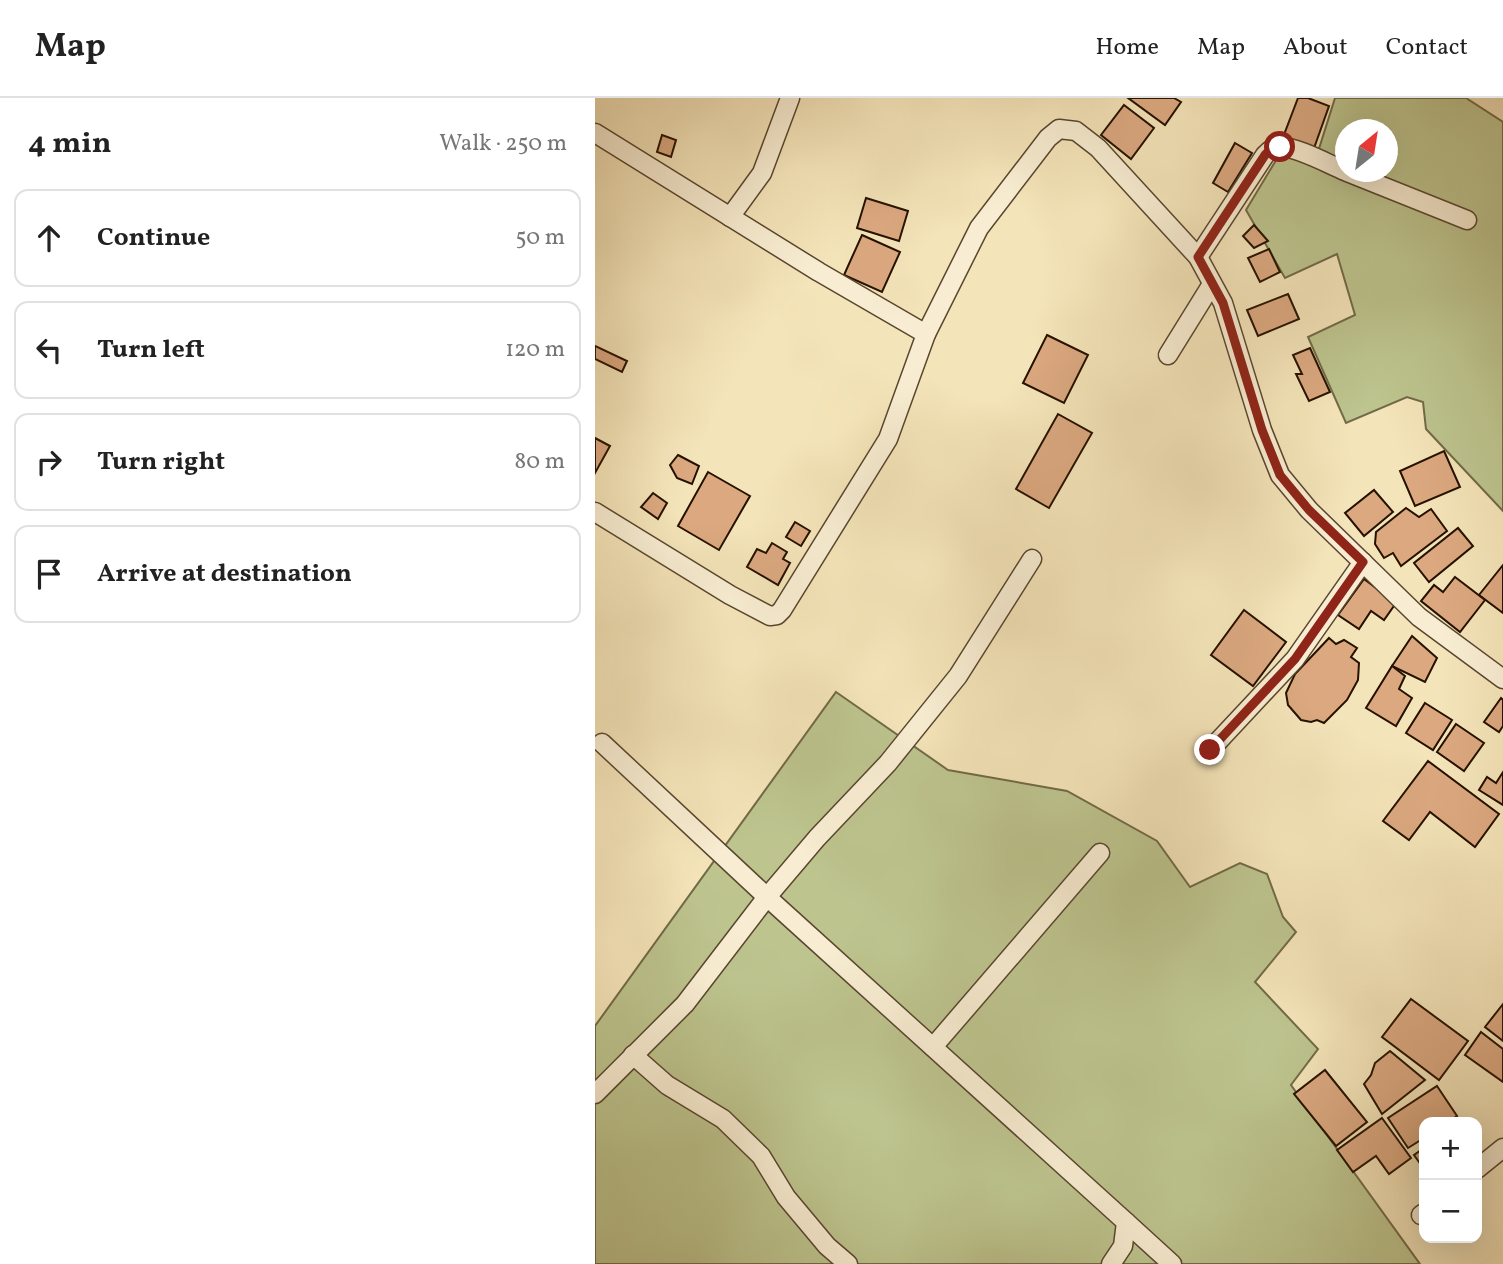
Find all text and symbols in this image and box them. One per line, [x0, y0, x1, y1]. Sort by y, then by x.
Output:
text: Map [35, 25, 106, 71]
text: Home [1095, 31, 1159, 65]
text: Map [1197, 31, 1245, 65]
text: About [1283, 31, 1348, 65]
text: Contact [1386, 31, 1468, 65]
north arrow [1335, 119, 1398, 182]
text: 4 min [28, 123, 112, 165]
text: Walk · 250 m [439, 128, 567, 160]
route start [1264, 131, 1295, 162]
icon: ahead [30, 219, 68, 257]
text: Continue [97, 220, 210, 256]
text: 50 m [516, 222, 565, 254]
icon: left [30, 331, 68, 369]
text: Turn left [97, 332, 205, 368]
text: 120 m [505, 334, 565, 366]
icon: right [30, 443, 68, 481]
text: Turn right [97, 444, 225, 480]
text: 80 m [515, 446, 565, 478]
icon: arrive [30, 555, 68, 593]
text: Arrive at destination [97, 556, 352, 592]
route end [1194, 734, 1225, 765]
map controls [1419, 1117, 1482, 1243]
button: + [1419, 1117, 1482, 1180]
button: − [1419, 1180, 1482, 1243]

